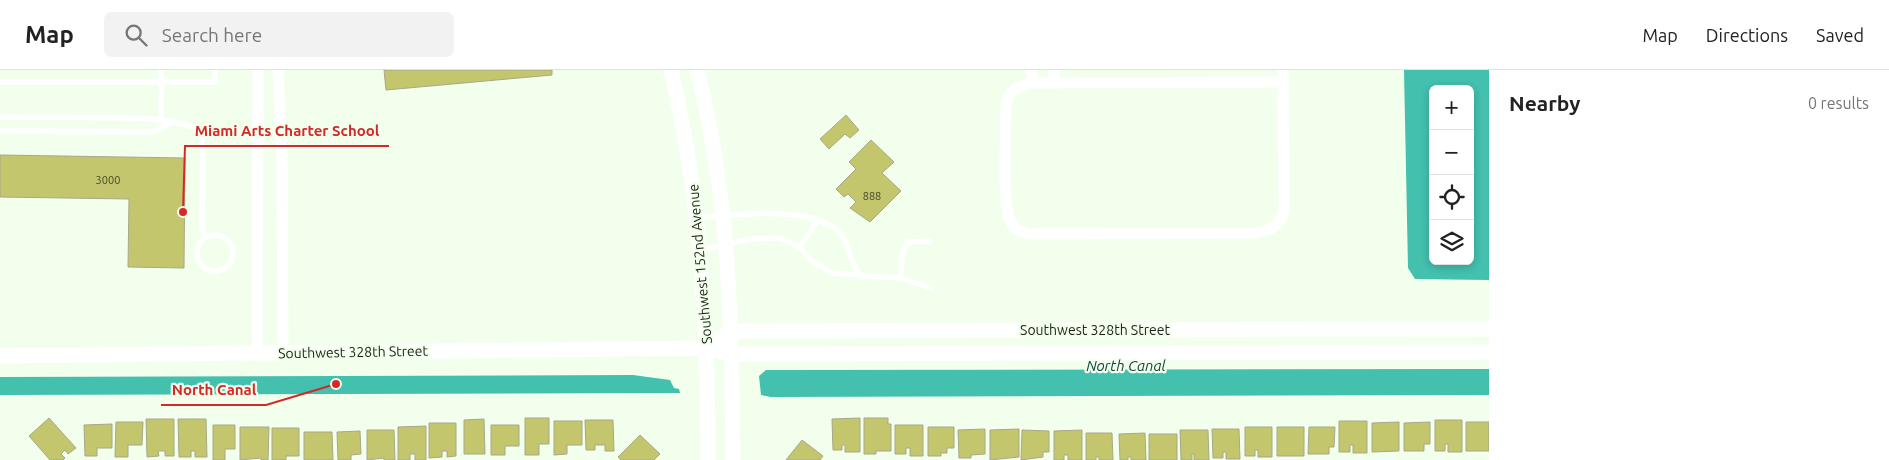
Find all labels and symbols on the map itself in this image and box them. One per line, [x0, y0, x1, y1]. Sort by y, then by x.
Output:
callout: Miami Arts Charter School [185, 116, 389, 146]
text: Miami Arts Charter School [195, 122, 380, 139]
house number: 3000 [96, 174, 120, 186]
street label: Southwest 152nd Avenue [685, 183, 715, 345]
house number: 888 [863, 190, 881, 202]
street label: Southwest 328th Street [1020, 322, 1170, 338]
street label: Southwest 328th Street [278, 343, 429, 361]
water label: North Canal [1086, 357, 1167, 374]
callout: North Canal [161, 375, 266, 405]
text: North Canal [172, 381, 257, 398]

